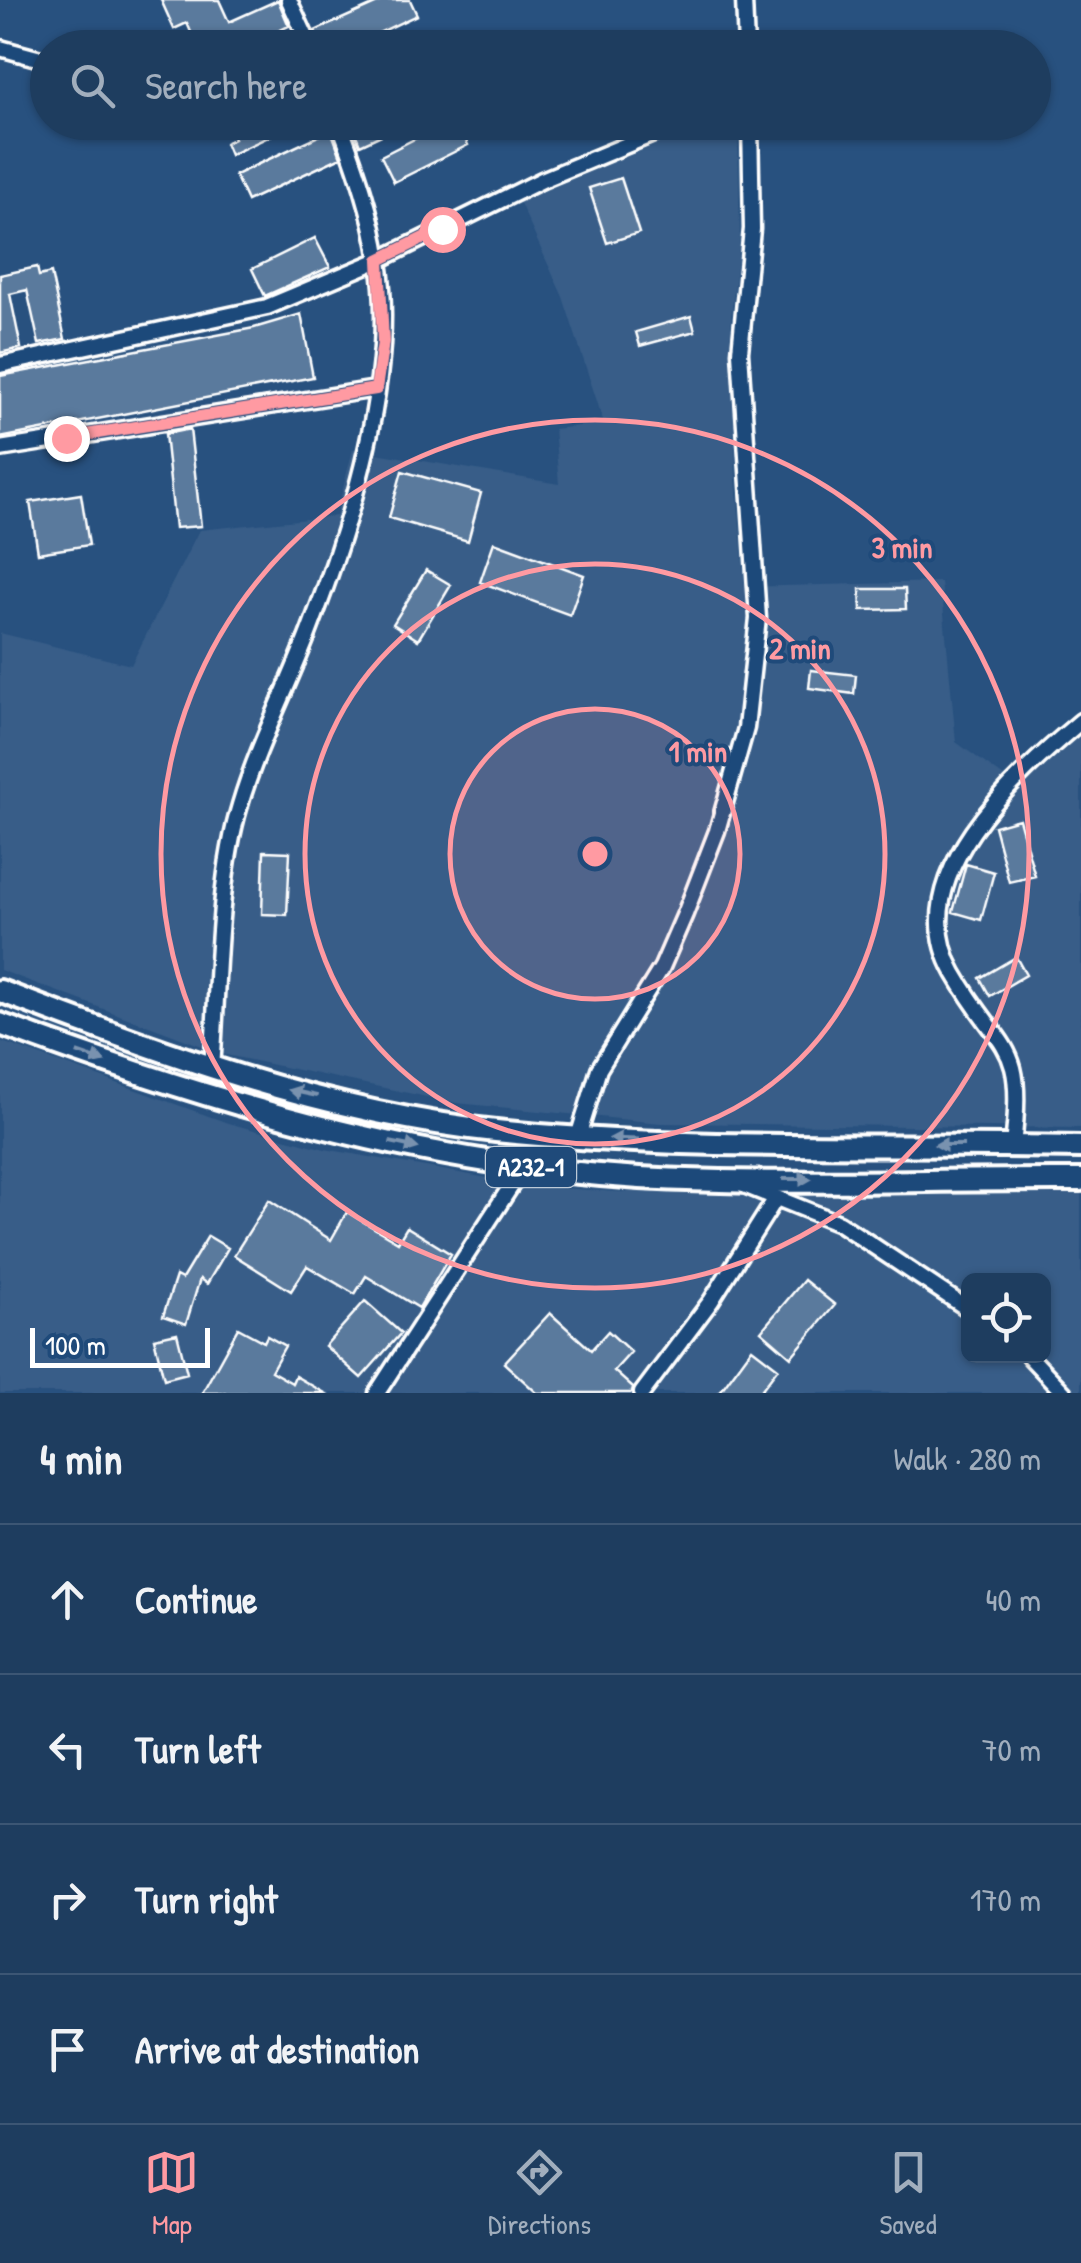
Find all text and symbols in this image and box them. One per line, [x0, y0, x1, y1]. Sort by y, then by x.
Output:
search box [30, 30, 1051, 140]
icon: search [65, 58, 120, 113]
text: Search here [145, 59, 307, 111]
route start [420, 207, 466, 253]
route end [44, 416, 90, 462]
text: 3 min [871, 527, 933, 567]
text: 2 min [769, 628, 831, 668]
text: 1 min [669, 731, 727, 771]
centre of rings [577, 836, 613, 872]
one-way arrow [77, 1051, 107, 1066]
one-way arrow [287, 1084, 318, 1100]
one-way arrow [607, 1130, 639, 1146]
one-way arrow [932, 1137, 964, 1153]
one-way arrow [389, 1138, 420, 1153]
road number: A232-1 [486, 1147, 576, 1187]
one-way arrow [781, 1171, 813, 1187]
map controls [961, 1273, 1051, 1363]
button: locate [961, 1273, 1051, 1363]
scale bar [30, 1323, 210, 1368]
text: 100 m [45, 1326, 106, 1364]
text: 4 min [40, 1430, 122, 1487]
text: Walk · 280 m [894, 1437, 1041, 1480]
icon: ahead [40, 1572, 95, 1627]
text: Continue [135, 1573, 257, 1625]
text: 40 m [986, 1578, 1041, 1621]
icon: left [40, 1722, 95, 1777]
text: Turn left [135, 1723, 260, 1775]
text: 70 m [982, 1728, 1041, 1771]
icon: right [40, 1872, 95, 1927]
text: Turn right [135, 1873, 278, 1925]
text: 170 m [970, 1878, 1041, 1921]
icon: arrive [40, 2022, 95, 2077]
text: Arrive at destination [135, 2023, 419, 2075]
tab: Map [144, 2145, 199, 2243]
tab: Directions [488, 2145, 591, 2243]
tab: Saved [880, 2145, 937, 2243]

